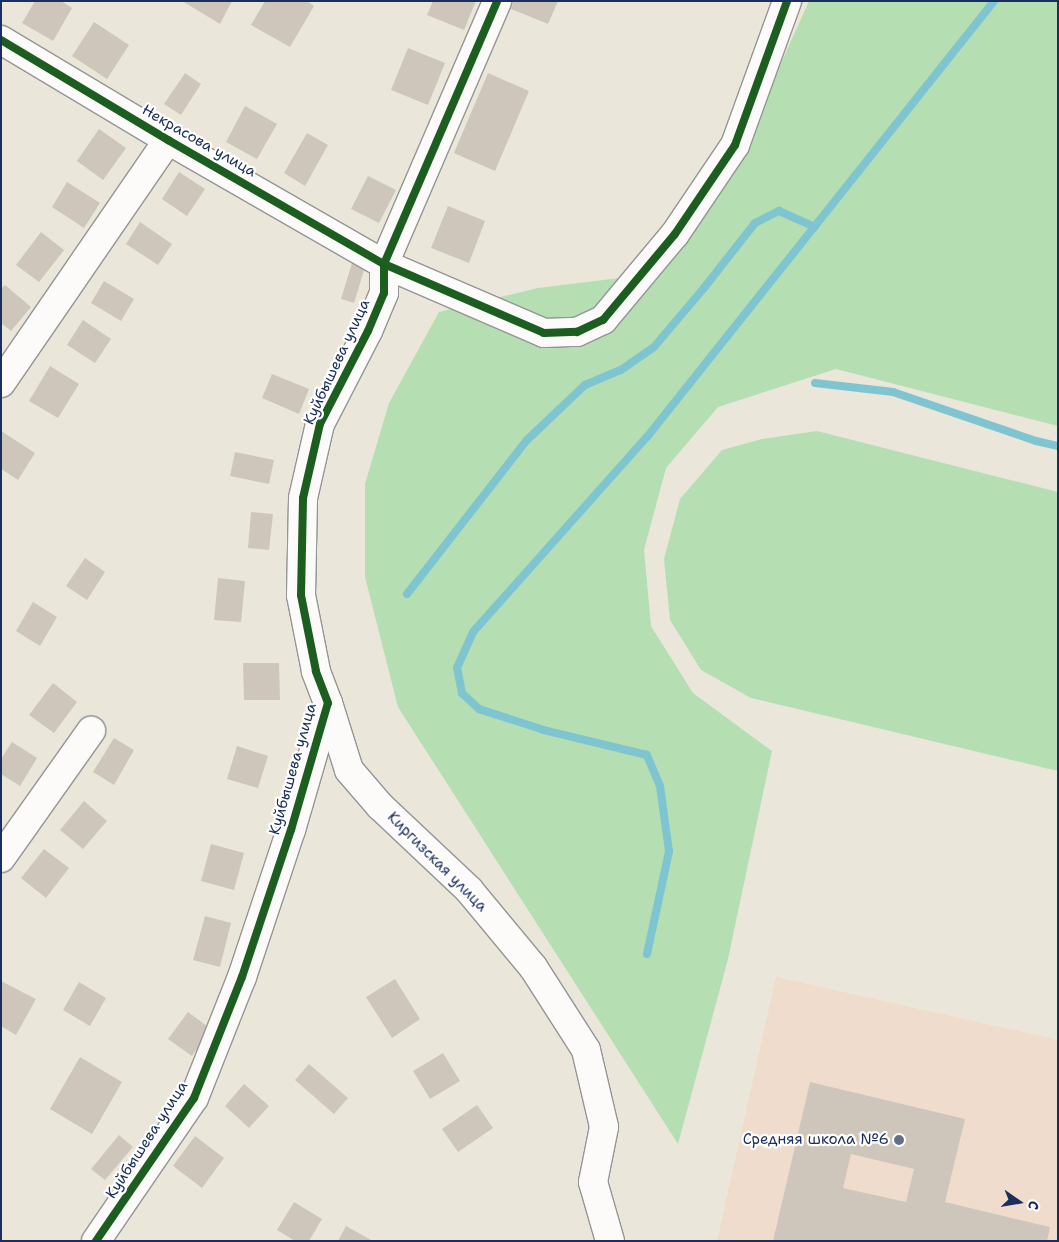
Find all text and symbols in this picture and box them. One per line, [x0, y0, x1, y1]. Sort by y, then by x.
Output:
street label: Некрасова улица [139, 101, 259, 181]
street label: Куйбышева улица [300, 296, 374, 428]
street label: Куйбышева улица [266, 701, 320, 837]
street label: Киргизская улица [383, 808, 491, 916]
street label: Куйбышева улица [102, 1078, 192, 1202]
place label: Средняя школа №6 [743, 1131, 889, 1149]
marker: Средняя школа №6 [893, 1134, 905, 1146]
north arrow [994, 1177, 1044, 1227]
text: С [1024, 1199, 1043, 1212]

